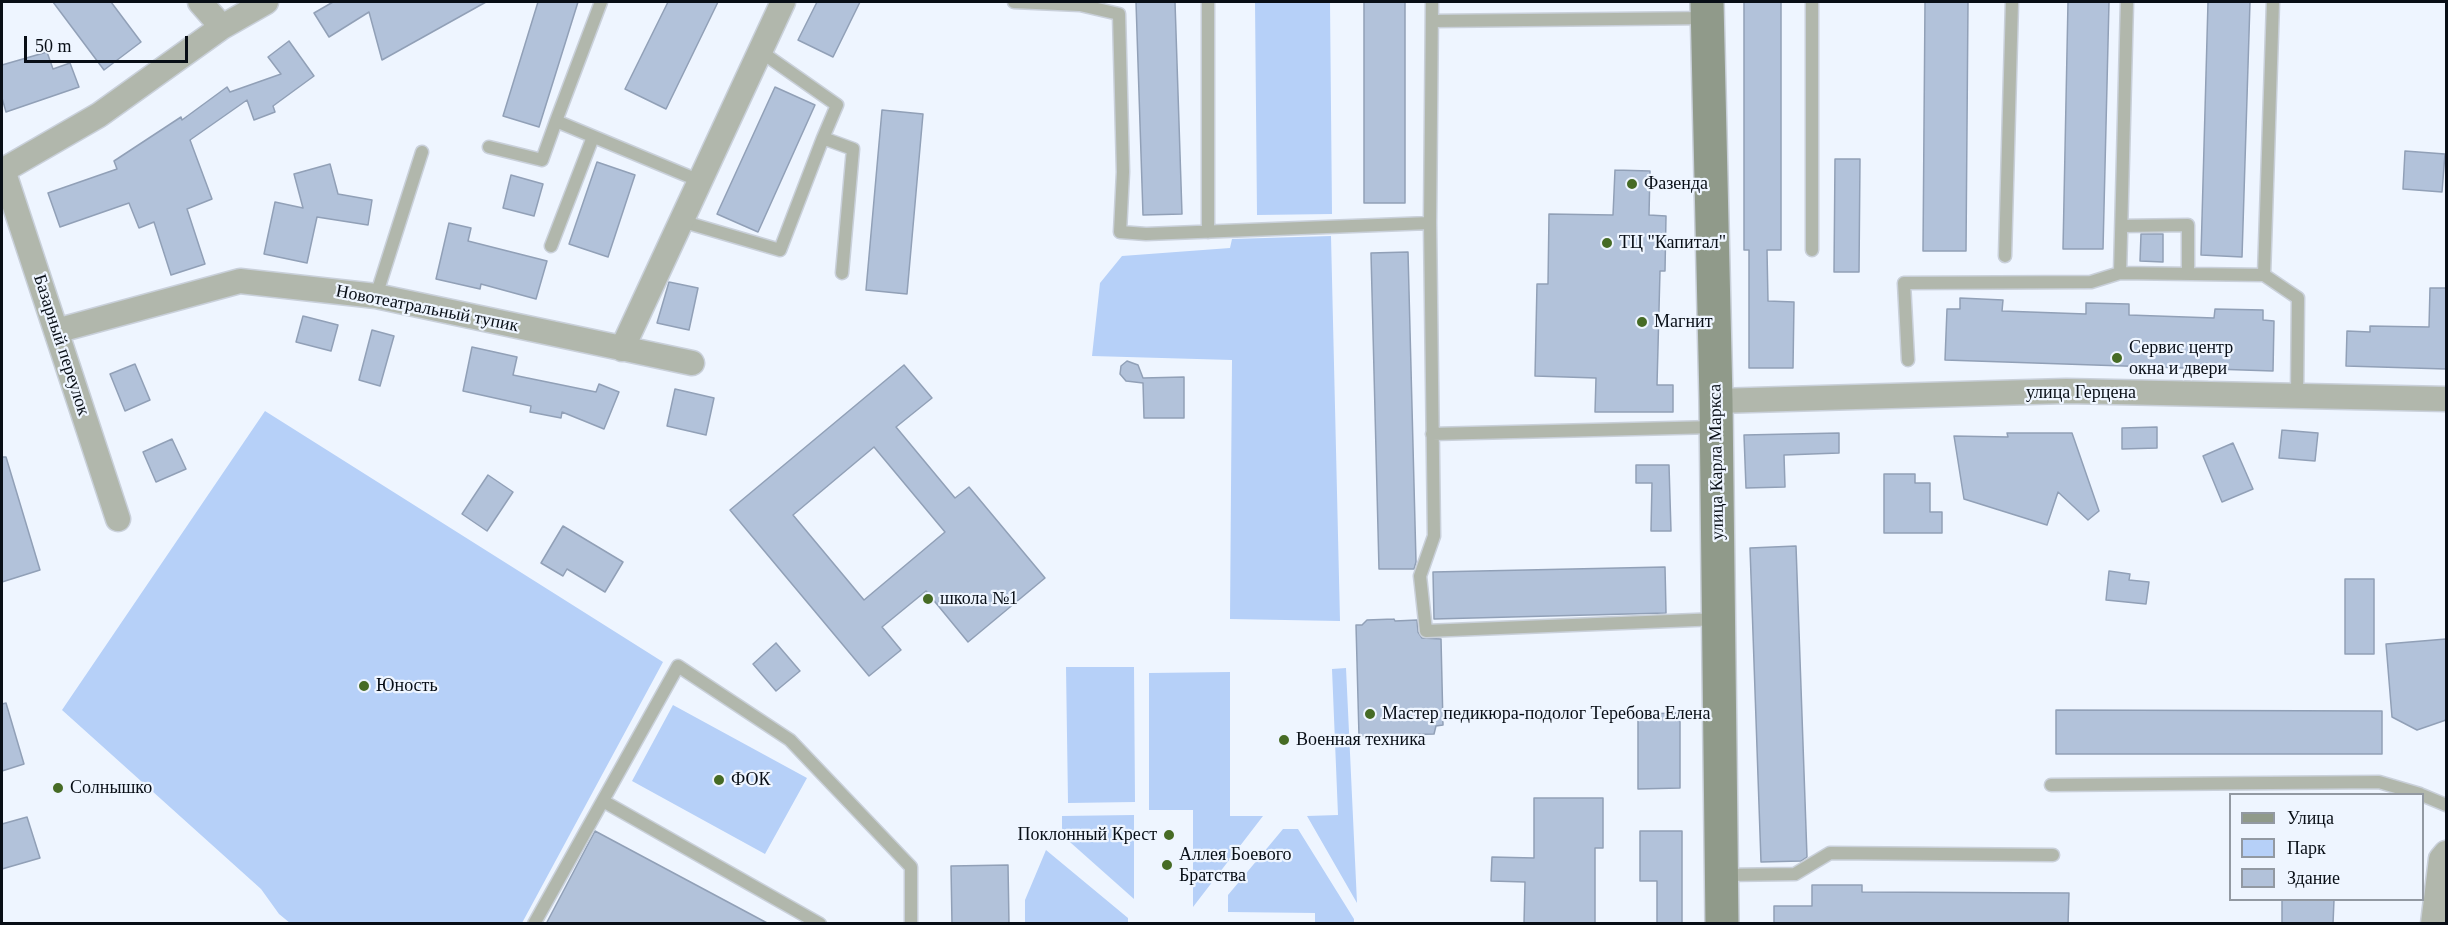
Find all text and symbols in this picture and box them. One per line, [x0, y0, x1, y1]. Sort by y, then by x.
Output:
scale bar [27, 24, 190, 62]
text: 50 m [35, 36, 72, 56]
place label: Фазенда [1644, 173, 1708, 195]
marker: Фазенда [1625, 177, 1639, 191]
place label: ТЦ "Капитал" [1619, 232, 1726, 254]
marker: ТЦ "Капитал" [1600, 236, 1614, 250]
street label: Базарный переулок [28, 272, 94, 418]
street label: Новотеатральный тупик [334, 281, 520, 337]
place label: Магнит [1654, 311, 1713, 333]
marker: Магнит [1635, 315, 1649, 329]
place label: Сервис центр окна и двери [2129, 337, 2233, 380]
marker: Сервис центр окна и двери [2110, 351, 2124, 365]
street label: улица Герцена [2026, 382, 2136, 404]
street label: улица Карла Маркса [1705, 384, 1729, 540]
place label: школа №1 [940, 588, 1018, 610]
marker: школа №1 [921, 592, 935, 606]
place label: Юность [376, 675, 438, 697]
marker: Юность [357, 679, 371, 693]
place label: Мастер педикюра-подолог Теребова Елена [1382, 703, 1710, 725]
marker: Мастер педикюра-подолог Теребова Елена [1363, 707, 1377, 721]
place label: Военная техника [1296, 729, 1426, 751]
marker: Военная техника [1277, 733, 1291, 747]
place label: ФОК [731, 769, 770, 791]
marker: ФОК [712, 773, 726, 787]
place label: Солнышко [70, 777, 152, 799]
marker: Солнышко [51, 781, 65, 795]
legend [2229, 793, 2424, 901]
text: Улица [2287, 808, 2334, 828]
place label: Поклонный Крест [1017, 824, 1157, 846]
marker: Поклонный Крест [1162, 828, 1176, 842]
text: Парк [2287, 838, 2326, 858]
place label: Аллея Боевого Братства [1179, 844, 1292, 886]
marker: Аллея Боевого Братства [1160, 858, 1174, 872]
text: Здание [2287, 868, 2340, 888]

